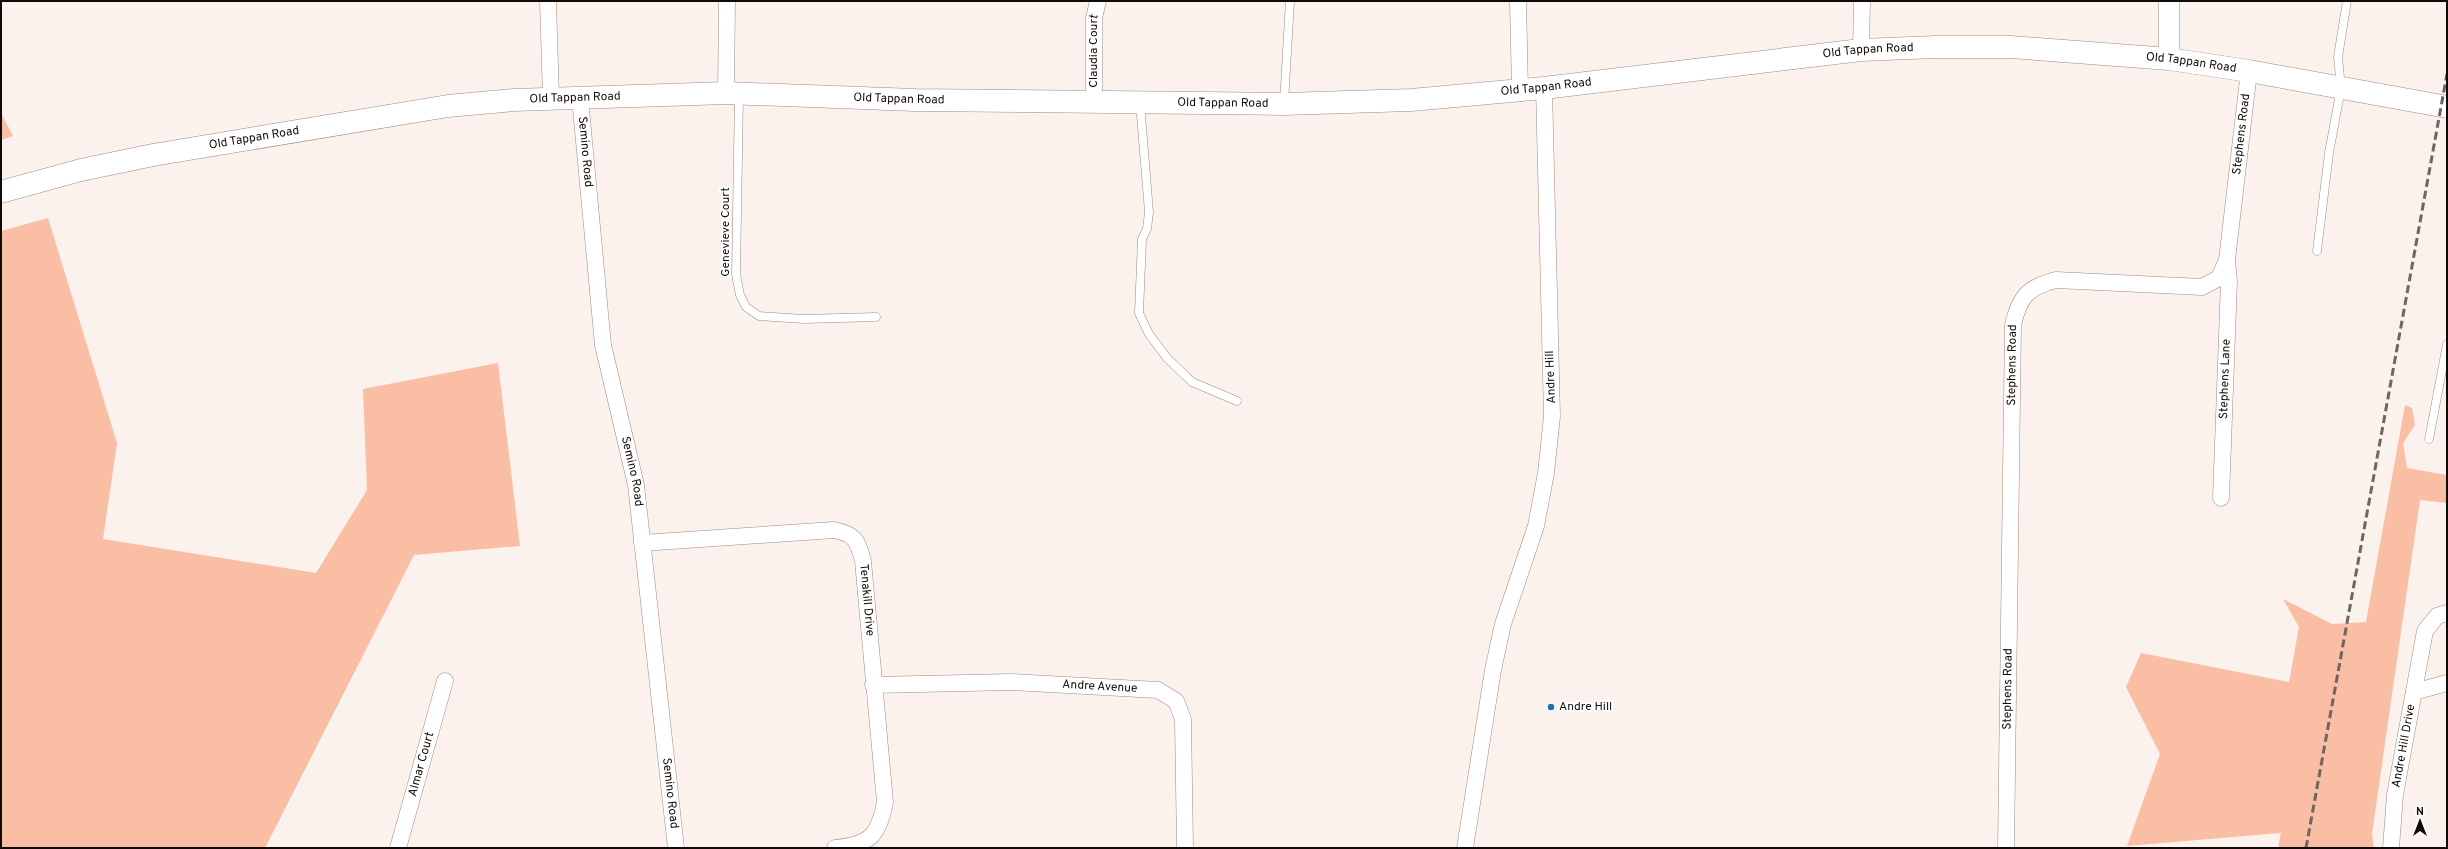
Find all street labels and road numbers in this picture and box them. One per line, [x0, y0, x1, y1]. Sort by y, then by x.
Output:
street label: Claudia Court [1086, 12, 1103, 88]
street label: Old Tappan Road [1822, 40, 1914, 63]
street label: Old Tappan Road [2145, 49, 2238, 77]
street label: Old Tappan Road [1500, 74, 1593, 100]
street label: Old Tappan Road [529, 88, 621, 107]
street label: Old Tappan Road [853, 90, 945, 108]
street label: Stephens Road [2229, 93, 2254, 175]
street label: Old Tappan Road [1177, 95, 1269, 112]
street label: Semino Road [574, 116, 596, 188]
street label: Old Tappan Road [208, 123, 300, 154]
street label: Genevieve Court [718, 187, 734, 277]
street label: Stephens Road [2004, 324, 2021, 406]
street label: Stephens Lane [2216, 339, 2235, 419]
street label: Andre Hill [1542, 350, 1560, 404]
street label: Semino Road [617, 435, 646, 507]
street label: Tenakill Drive [855, 563, 878, 637]
street label: Stephens Road [2000, 648, 2017, 730]
street label: Andre Avenue [1062, 677, 1138, 697]
street label: Andre Hill Drive [2388, 703, 2419, 789]
street label: Almar Court [405, 730, 438, 798]
street label: Semino Road [658, 757, 682, 829]

